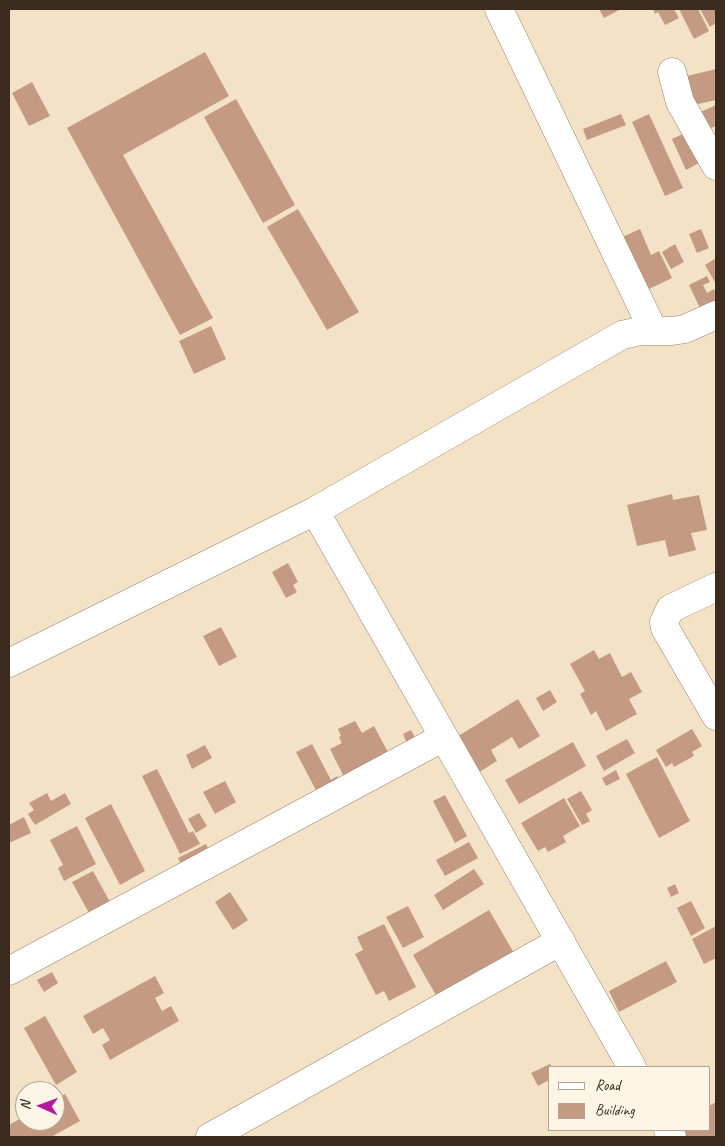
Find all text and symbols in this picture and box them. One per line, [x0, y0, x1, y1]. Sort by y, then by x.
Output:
legend [548, 1066, 710, 1131]
text: Road [595, 1076, 620, 1095]
north arrow [15, 1081, 65, 1131]
text: N [17, 1101, 34, 1110]
text: Building [595, 1101, 634, 1120]

